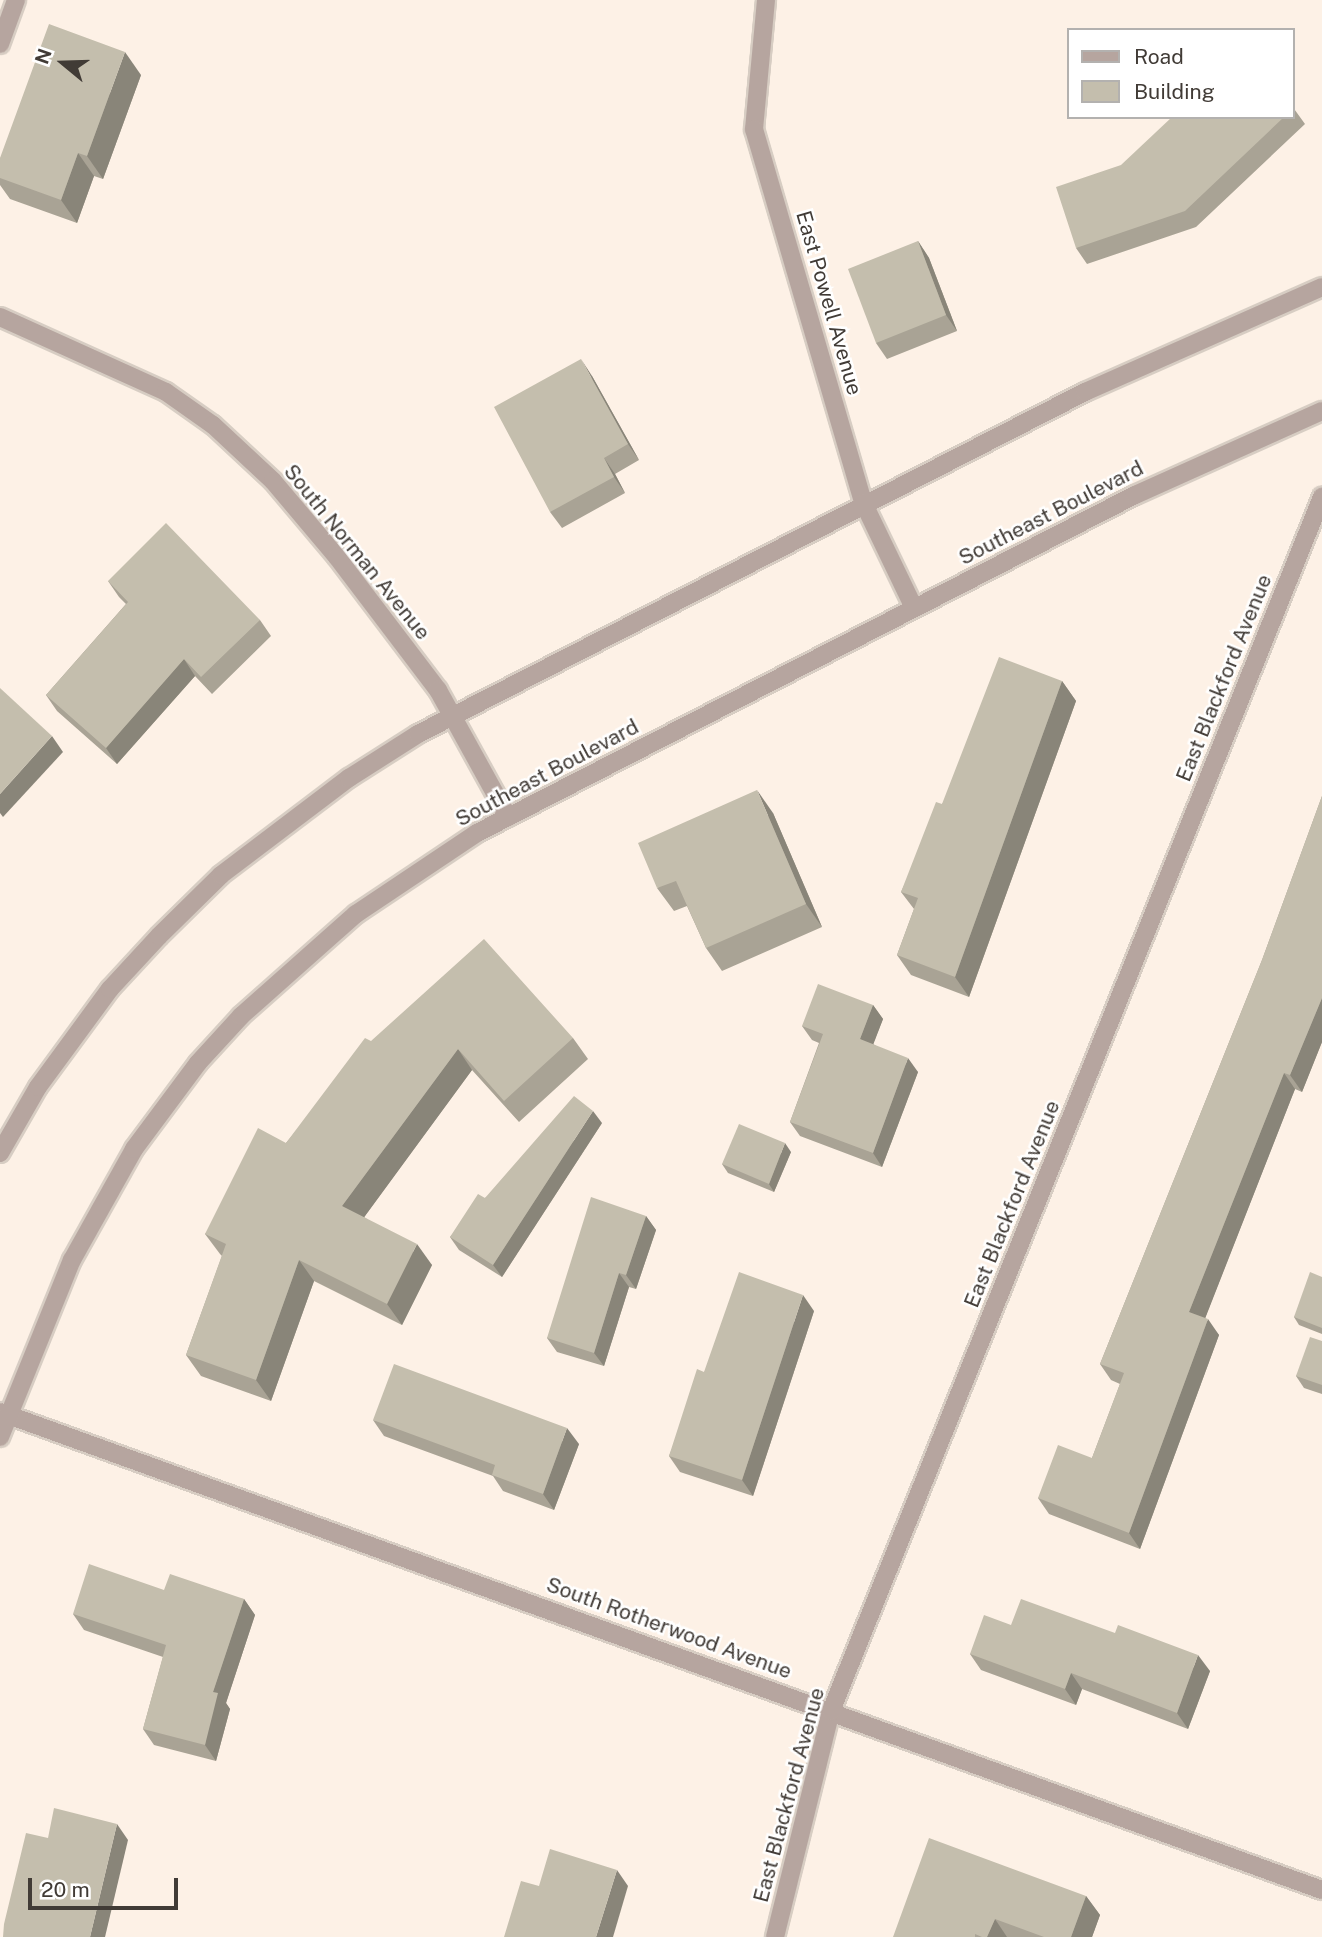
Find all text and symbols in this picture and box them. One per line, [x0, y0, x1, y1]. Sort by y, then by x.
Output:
north arrow [28, 28, 98, 98]
legend [1066, 28, 1294, 119]
text: Road [1134, 44, 1184, 69]
text: N [30, 46, 56, 67]
text: Building [1134, 79, 1215, 104]
street label: East Powell Avenue [791, 208, 867, 398]
street label: Southeast Boulevard [955, 456, 1147, 570]
street label: South Norman Avenue [279, 459, 435, 645]
street label: East Blackford Avenue [1171, 571, 1277, 785]
street label: Southeast Boulevard [451, 714, 643, 832]
street label: East Blackford Avenue [959, 1097, 1065, 1311]
street label: South Rotherwood Avenue [543, 1572, 795, 1684]
street label: East Blackford Avenue [748, 1685, 830, 1905]
scale bar [32, 1864, 182, 1908]
text: 20 m [41, 1877, 90, 1902]

